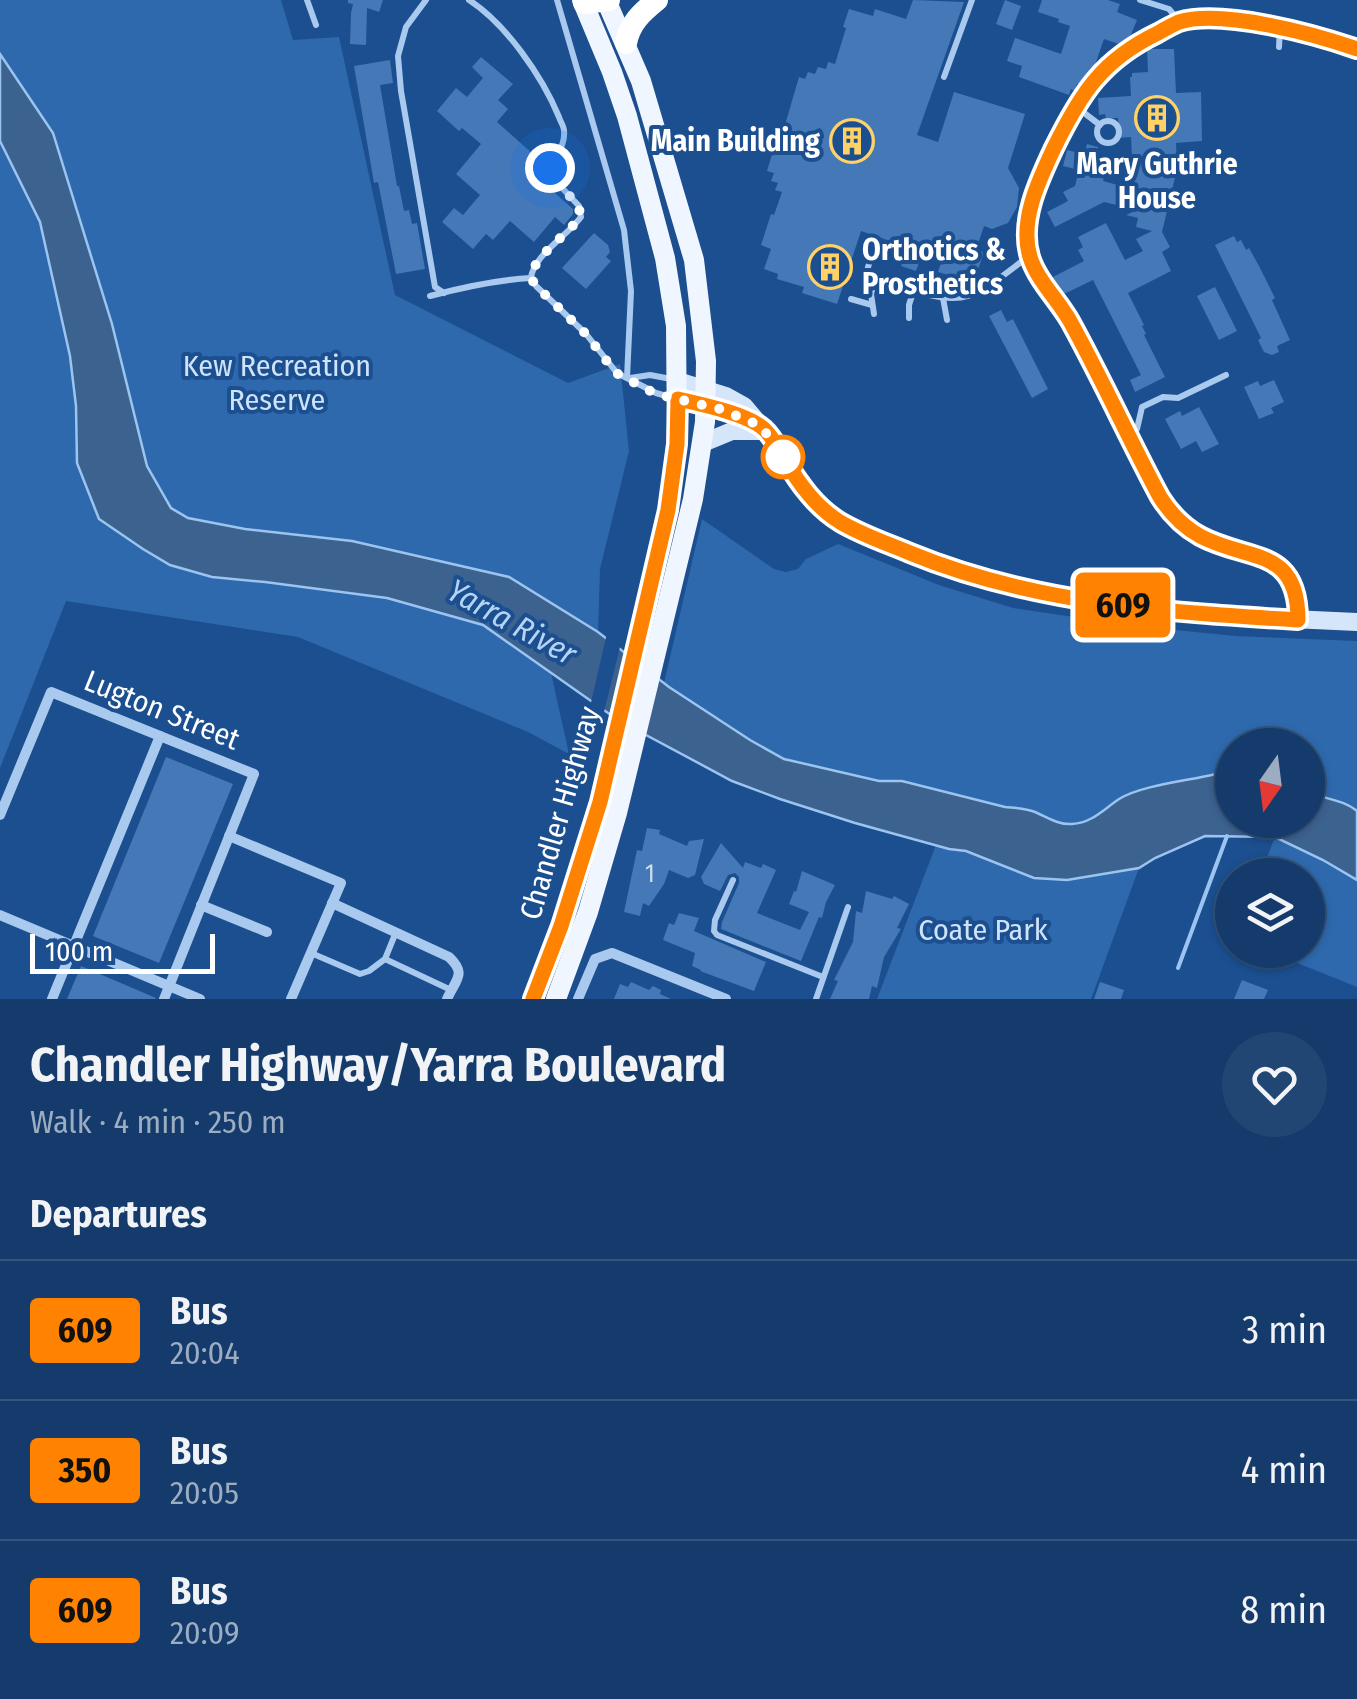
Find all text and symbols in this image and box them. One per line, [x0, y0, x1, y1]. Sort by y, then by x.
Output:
building icon: Mary Guthrie House [1134, 95, 1180, 141]
building icon: Main Building [829, 118, 875, 164]
place label: Main Building [651, 123, 820, 159]
your location [525, 143, 575, 193]
place label: Mary Guthrie House [1076, 146, 1238, 216]
place label: Orthotics & Prosthetics [862, 232, 1006, 302]
building icon: Orthotics & Prosthetics [807, 244, 853, 290]
park label: Kew Recreation Reserve [183, 348, 371, 418]
unlabelled marker [762, 436, 804, 478]
water label: Yarra River [441, 571, 584, 673]
line badge: 609 [1066, 572, 1180, 638]
text: 609 [1095, 584, 1151, 626]
street label: Lugton Street [79, 663, 245, 758]
street label: Chandler Highway [512, 702, 608, 924]
north arrow [1215, 728, 1325, 838]
map controls [1215, 728, 1325, 968]
button: layers [1215, 858, 1325, 968]
house number: 1 [645, 859, 655, 889]
park label: Coate Park [918, 912, 1048, 948]
scale bar [30, 929, 215, 974]
text: 100 m [45, 935, 113, 968]
button: heart [1222, 1032, 1327, 1137]
text: Chandler Highway/Yarra Boulevard [30, 1036, 726, 1094]
text: Walk · 4 min · 250 m [30, 1103, 286, 1141]
text: Departures [30, 1191, 207, 1237]
text: Bus [170, 1288, 228, 1334]
text: 3 min [1242, 1307, 1327, 1353]
text: 609 [57, 1309, 113, 1351]
text: 20:04 [170, 1334, 240, 1372]
text: Bus [170, 1428, 228, 1474]
text: 4 min [1241, 1447, 1327, 1493]
text: 350 [59, 1449, 111, 1491]
text: 20:05 [170, 1474, 239, 1512]
text: Bus [170, 1568, 228, 1614]
text: 8 min [1240, 1587, 1327, 1633]
text: 609 [57, 1589, 113, 1631]
text: 20:09 [170, 1614, 240, 1652]

